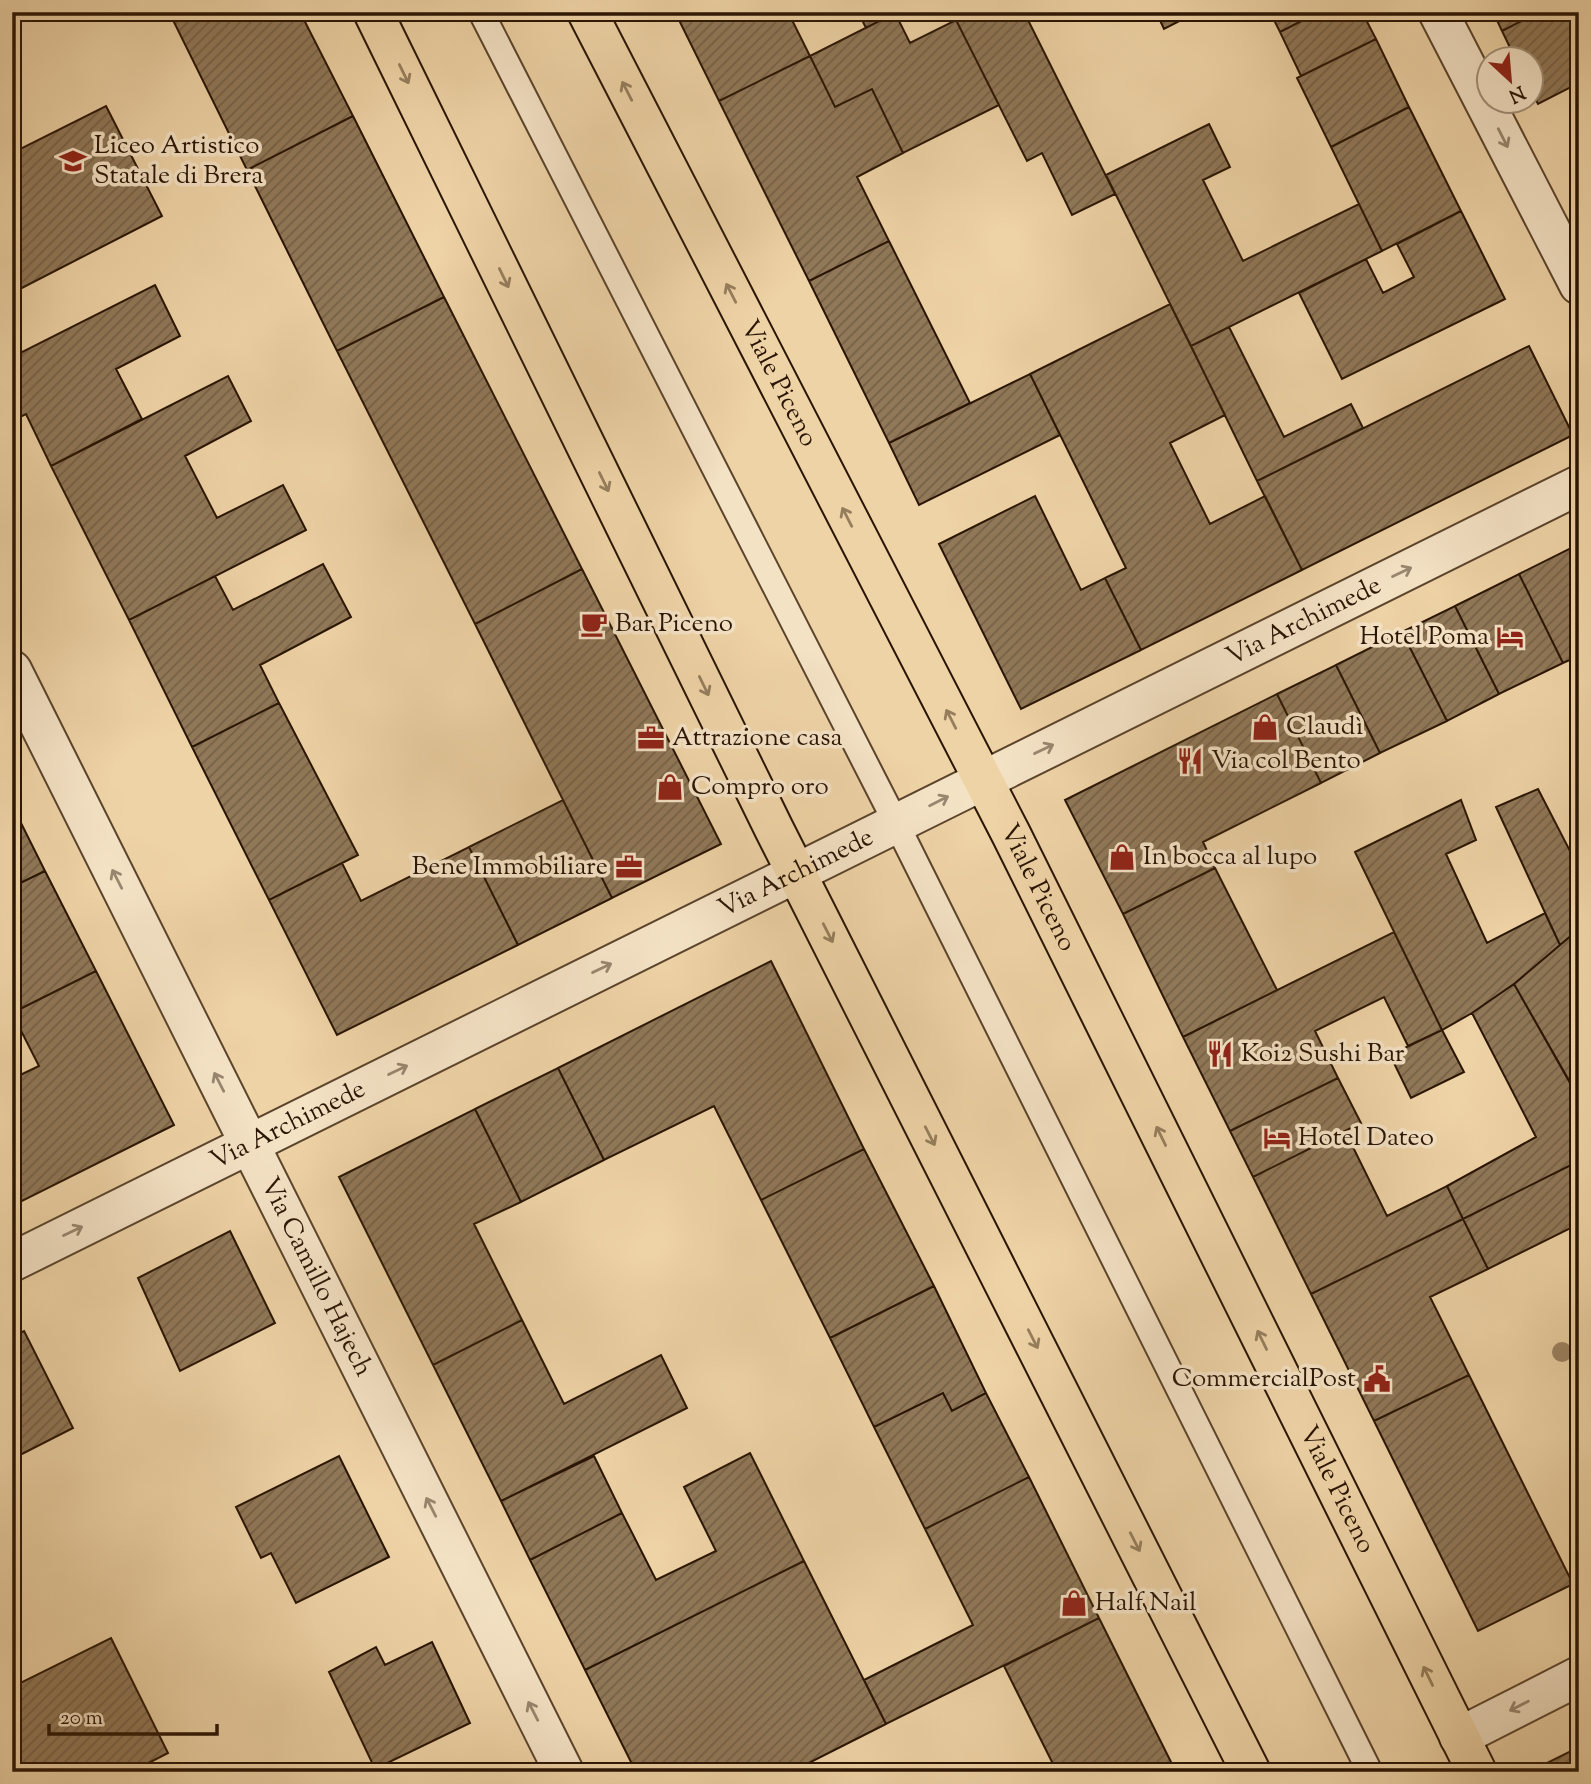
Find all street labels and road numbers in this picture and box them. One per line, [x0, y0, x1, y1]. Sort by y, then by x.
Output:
street label: Viale Piceno [730, 314, 827, 453]
street label: Via Archimede [1220, 567, 1388, 676]
street label: Viale Piceno [990, 818, 1085, 958]
street label: Via Archimede [712, 819, 880, 927]
street label: Via Archimede [204, 1071, 372, 1179]
street label: Via Camillo Hajech [251, 1171, 382, 1383]
street label: Viale Piceno [1289, 1419, 1384, 1560]

